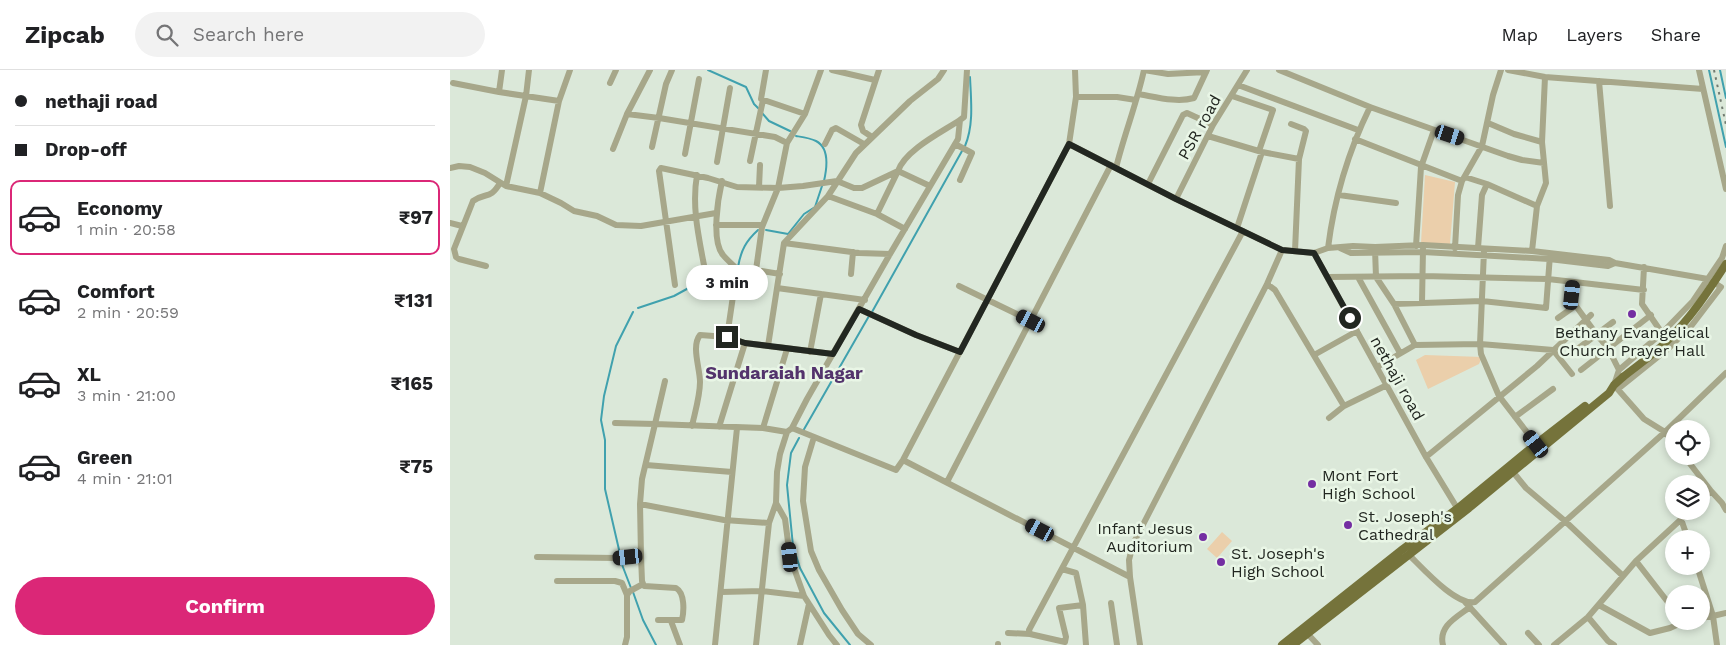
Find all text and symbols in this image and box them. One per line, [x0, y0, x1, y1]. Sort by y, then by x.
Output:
search box [135, 12, 485, 57]
text: Zipcab [25, 21, 105, 49]
icon: search [153, 21, 181, 49]
text: Search here [193, 23, 304, 46]
text: Map [1501, 24, 1538, 45]
text: Layers [1566, 24, 1623, 45]
text: Share [1651, 24, 1701, 45]
text: nethaji road [45, 90, 158, 113]
street label: PSR road [1174, 92, 1225, 163]
car [1433, 123, 1466, 147]
text: Drop-off [45, 138, 127, 161]
icon: car [17, 195, 62, 240]
text: Economy [77, 197, 162, 220]
text: ₹97 [399, 206, 433, 229]
text: 1 min · 20:58 [77, 220, 176, 239]
callout: 3 min [686, 264, 768, 300]
text: 3 min [705, 273, 749, 292]
icon: car [17, 278, 62, 323]
car [1562, 279, 1581, 311]
text: Comfort [77, 280, 155, 303]
text: ₹131 [394, 289, 433, 312]
text: 2 min · 20:59 [77, 303, 179, 322]
route start [1339, 307, 1361, 329]
car [1014, 308, 1047, 334]
marker: Bethany Evangelical Church Prayer Hall [1626, 308, 1638, 320]
place label: Bethany Evangelical Church Prayer Hall [1555, 323, 1709, 360]
route end [716, 326, 738, 348]
street label: nethaji road [1367, 333, 1429, 424]
icon: car [17, 361, 62, 406]
district label: Sundaraiah Nagar [705, 362, 863, 383]
text: XL [77, 363, 101, 386]
text: ₹165 [391, 372, 433, 395]
text: 3 min · 21:00 [77, 386, 176, 405]
map controls [1665, 420, 1710, 630]
button: locate [1665, 420, 1710, 465]
car [1520, 428, 1551, 460]
icon: car [17, 444, 62, 489]
text: Green [77, 446, 133, 469]
text: ₹75 [399, 455, 433, 478]
place label: Mont Fort High School [1322, 466, 1415, 503]
text: 4 min · 21:01 [77, 469, 173, 488]
button: layers [1665, 475, 1710, 520]
marker: Mont Fort High School [1306, 478, 1318, 490]
place label: St. Joseph's Cathedral [1358, 507, 1452, 544]
car [1023, 516, 1056, 544]
place label: Infant Jesus Auditorium [1097, 519, 1193, 556]
marker: St. Joseph's Cathedral [1342, 519, 1354, 531]
button: + [1665, 530, 1710, 575]
marker: Infant Jesus Auditorium [1197, 531, 1209, 543]
car [780, 541, 799, 573]
place label: St. Joseph's High School [1231, 544, 1325, 581]
car [612, 548, 643, 566]
marker: St. Joseph's High School [1215, 556, 1227, 568]
button: Confirm [15, 577, 435, 635]
button: − [1665, 585, 1710, 630]

